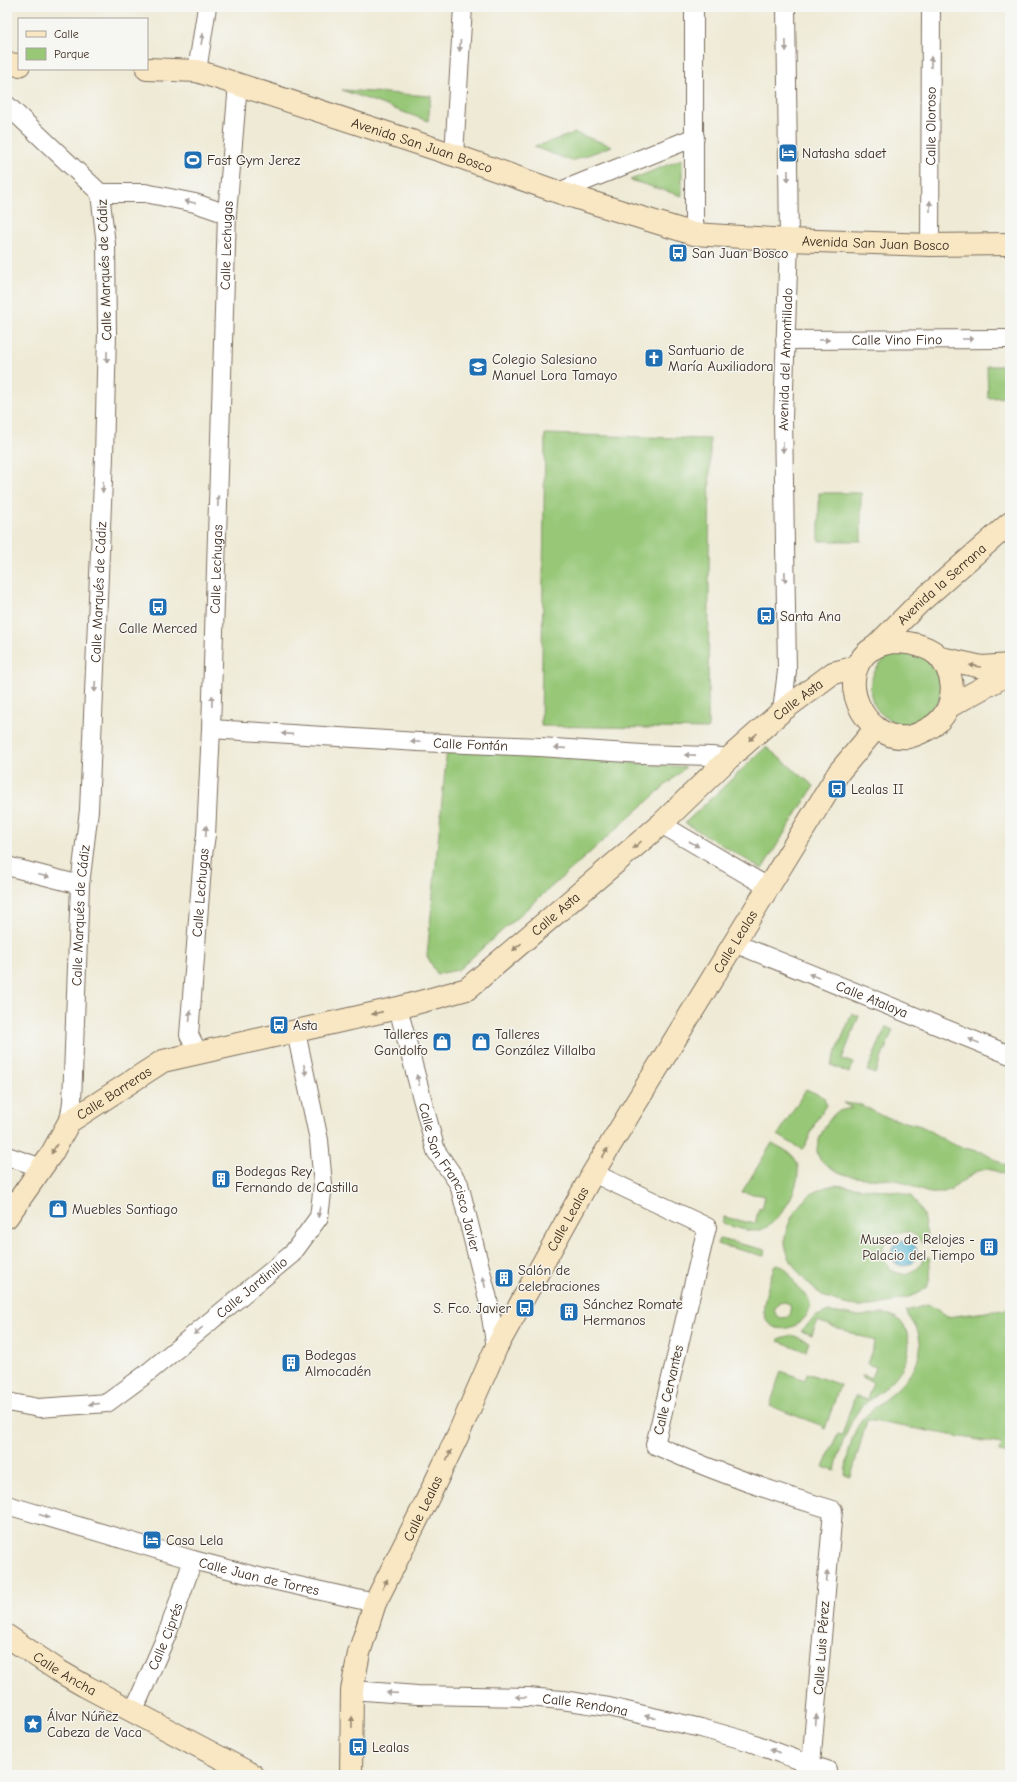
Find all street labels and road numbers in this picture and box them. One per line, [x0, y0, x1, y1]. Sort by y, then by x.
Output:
street label: Calle Oloroso [922, 86, 940, 166]
street label: Avenida San Juan Bosco [349, 114, 495, 177]
street label: Calle Marqués de Cádiz [94, 199, 115, 341]
street label: Calle Lechugas [217, 200, 237, 290]
street label: Avenida San Juan Bosco [802, 232, 949, 254]
street label: Avenida del Amontillado [775, 287, 796, 431]
street label: Calle Vino Fino [852, 331, 942, 349]
street label: Calle Marqués de Cádiz [87, 521, 110, 663]
street label: Calle Lechugas [207, 524, 226, 614]
street label: Avenida la Serrana [894, 540, 990, 629]
street label: Calle Asta [769, 675, 827, 724]
street label: Calle Fontán [433, 735, 508, 755]
street label: Calle Marqués de Cádiz [68, 844, 94, 986]
street label: Calle Lechugas [189, 847, 213, 938]
street label: Calle Asta [528, 889, 583, 940]
street label: Calle Lealas [710, 907, 761, 977]
street label: Calle Atalaya [833, 977, 910, 1022]
street label: Calle Barreras [73, 1063, 155, 1124]
street label: Calle San Francisco Javier [415, 1101, 484, 1254]
street label: Calle Lealas [543, 1184, 593, 1254]
street label: Calle Jardinillo [213, 1253, 291, 1322]
street label: Calle Cervantes [650, 1343, 687, 1437]
street label: Calle Lealas [400, 1473, 446, 1544]
street label: Calle Juan de Torres [197, 1554, 321, 1599]
street label: Calle Ciprés [144, 1601, 186, 1673]
street label: Calle Luis Pérez [810, 1601, 833, 1695]
street label: Calle Ancha [30, 1648, 99, 1699]
street label: Calle Rendona [542, 1690, 630, 1720]

